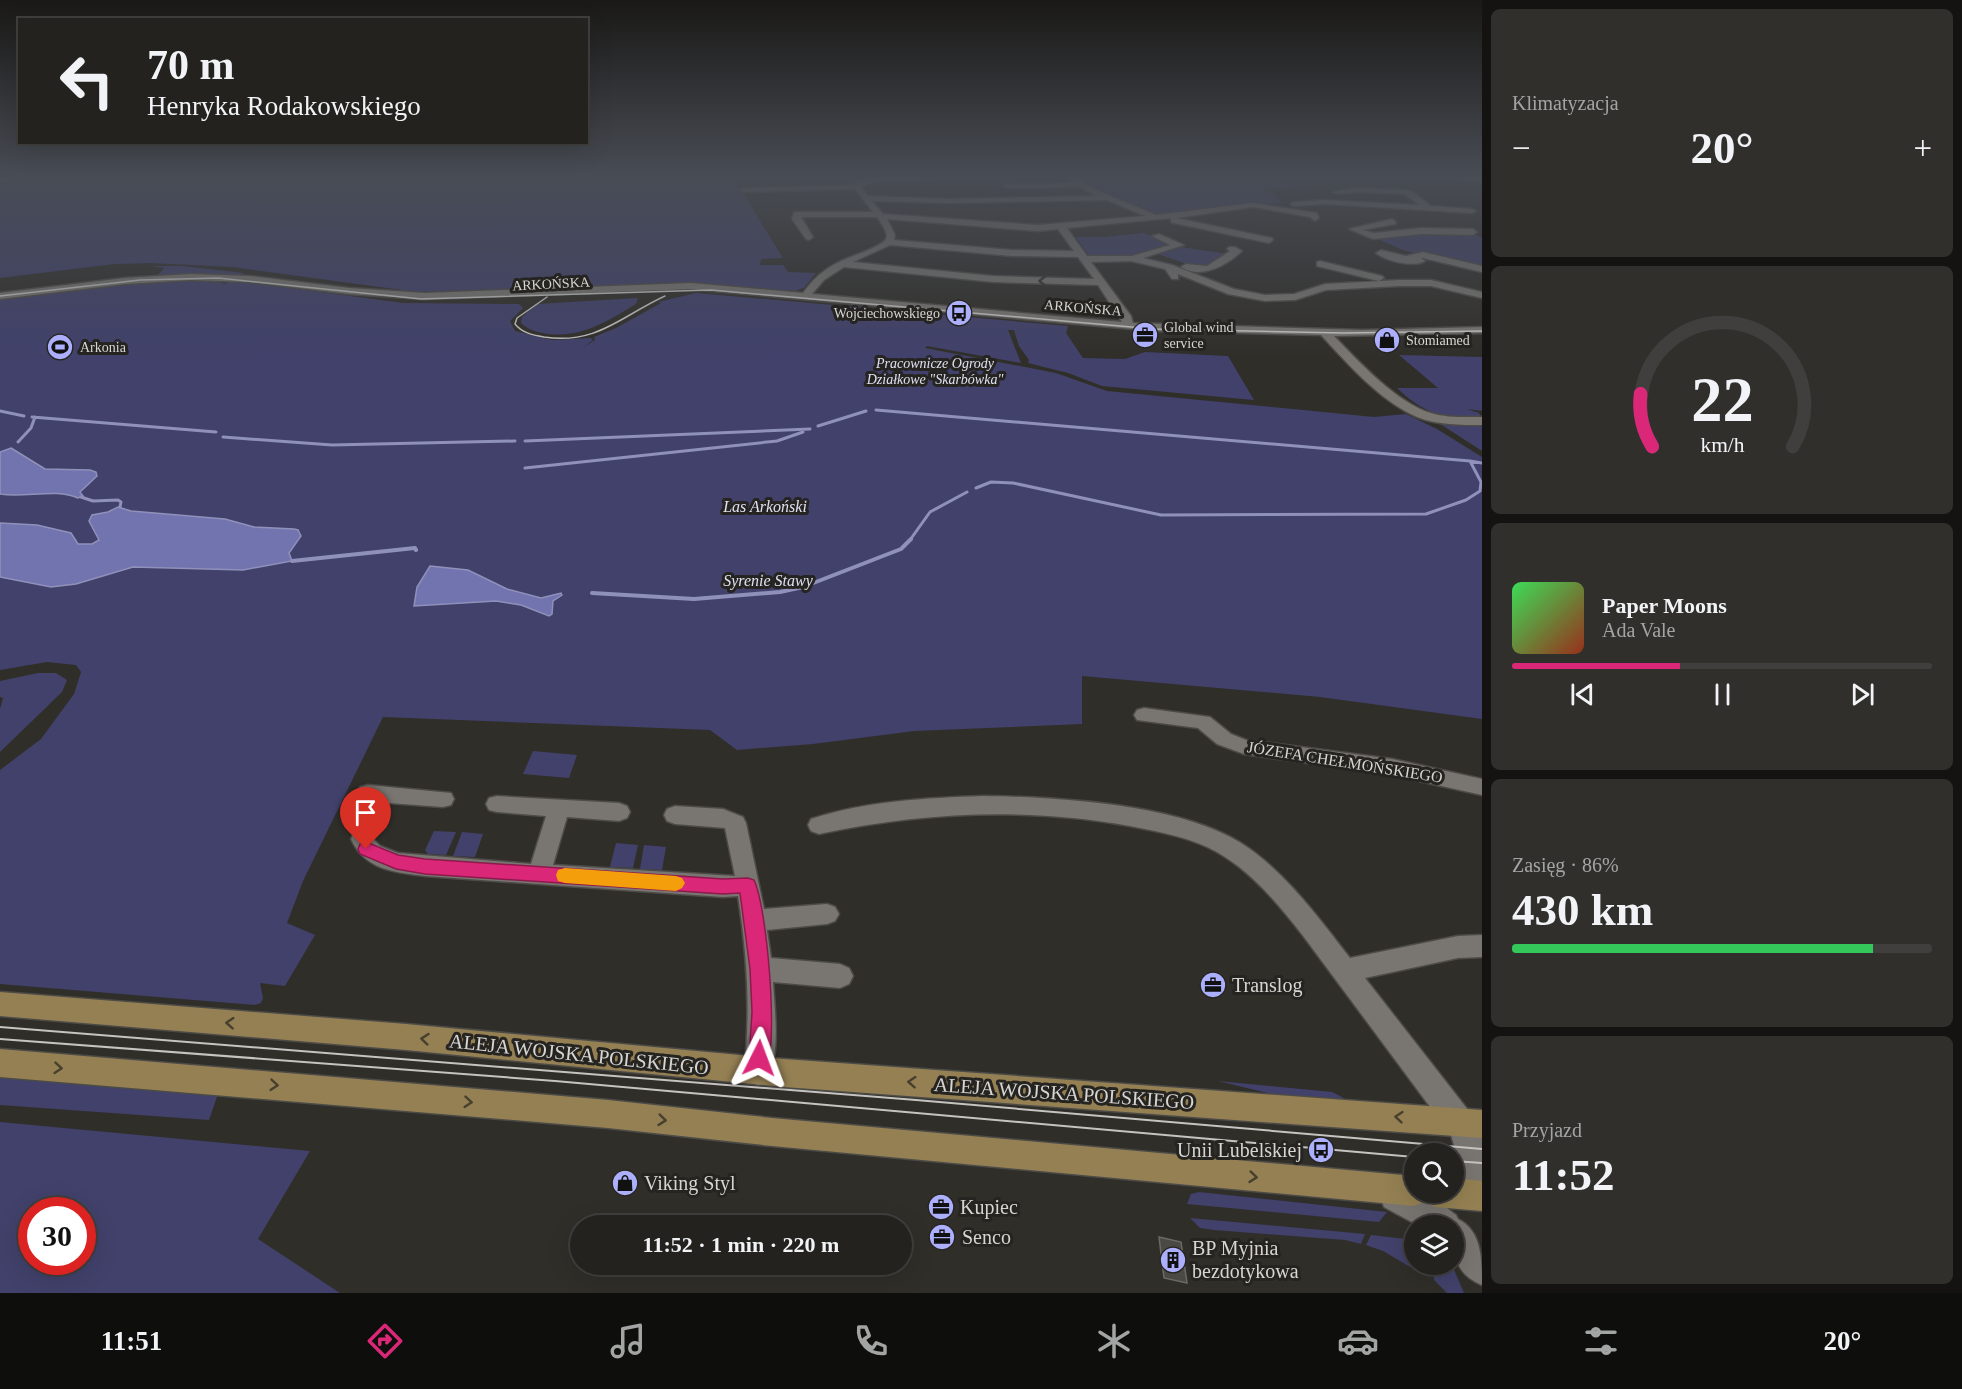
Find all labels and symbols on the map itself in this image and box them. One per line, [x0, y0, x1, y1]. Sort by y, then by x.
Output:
street label: ARKOŃSKA [512, 273, 591, 294]
one-way arrow [1039, 275, 1048, 287]
street label: ARKOŃSKA [1044, 296, 1123, 319]
bus stop icon: Wojciechowskiego [944, 298, 974, 328]
place label: Wojciechowskiego [834, 306, 940, 321]
office icon: Global wind service [1130, 320, 1160, 350]
place label: Global wind service [1164, 320, 1234, 351]
shop icon: Stomiamed [1372, 325, 1402, 355]
sports icon: Arkonia [45, 332, 75, 362]
place label: Stomiamed [1406, 333, 1470, 348]
place label: Arkonia [80, 340, 127, 355]
park label: Pracownicze Ogrody Działkowe "Skarbówka" [866, 356, 1003, 387]
park label: Las Arkoński [722, 498, 807, 515]
park label: Syrenie Stawy [723, 572, 814, 590]
street label: JÓZEFA CHEŁMOŃSKIEGO [1246, 737, 1444, 786]
pin [340, 787, 391, 849]
office icon: Translog [1198, 970, 1228, 1000]
place label: Translog [1232, 974, 1302, 997]
one-way arrow [226, 1016, 235, 1029]
position arrow [727, 1026, 791, 1090]
street label: ALEJA WOJSKA POLSKIEGO [448, 1029, 710, 1079]
one-way arrow [420, 1033, 429, 1046]
one-way arrow [54, 1061, 63, 1074]
street label: ALEJA WOJSKA POLSKIEGO [933, 1073, 1195, 1113]
one-way arrow [907, 1076, 916, 1089]
one-way arrow [269, 1078, 278, 1091]
one-way arrow [463, 1095, 472, 1108]
one-way arrow [1395, 1111, 1404, 1124]
one-way arrow [657, 1113, 667, 1126]
bus stop icon: Unii Lubelskiej [1306, 1135, 1336, 1165]
place label: Unii Lubelskiej [1177, 1139, 1302, 1162]
shop icon: Viking Styl [610, 1168, 640, 1198]
one-way arrow [1248, 1170, 1257, 1183]
place label: Viking Styl [644, 1172, 736, 1195]
office icon: Kupiec [926, 1192, 956, 1222]
place label: Kupiec [960, 1196, 1018, 1219]
speed limit sign: 30 [18, 1197, 96, 1275]
office icon: Senco [927, 1222, 957, 1252]
place label: Senco [962, 1226, 1011, 1248]
place label: BP Myjnia bezdotykowa [1192, 1237, 1299, 1283]
building icon: BP Myjnia bezdotykowa [1158, 1245, 1188, 1275]

